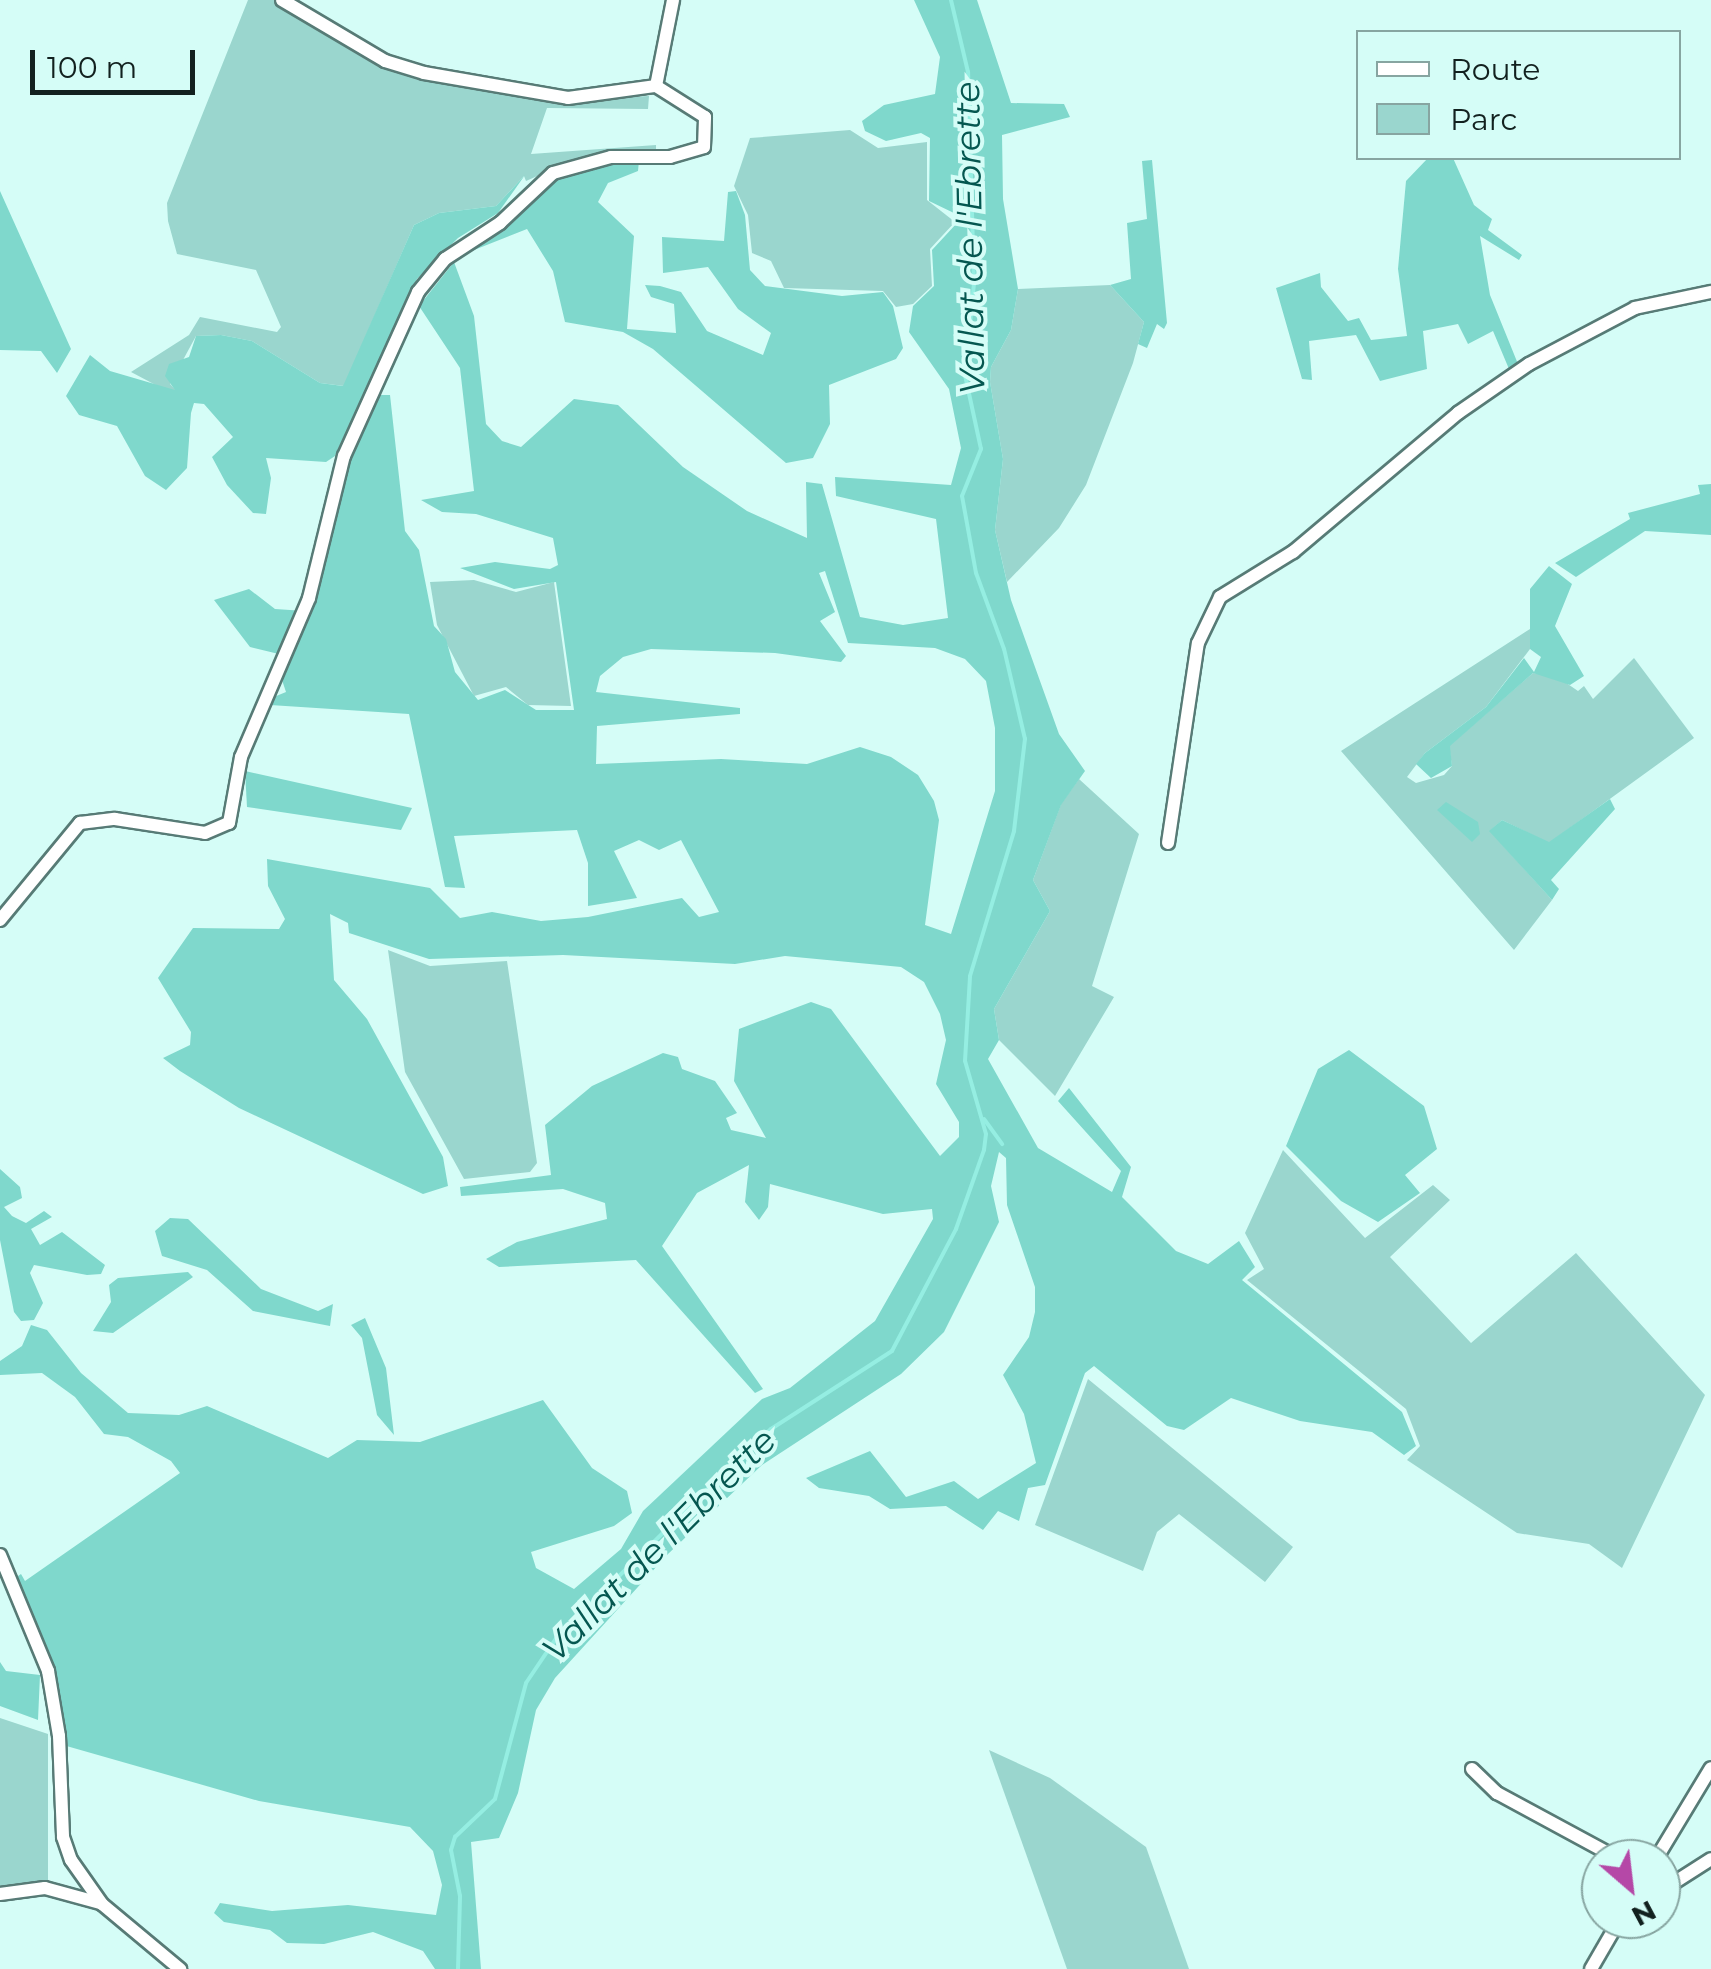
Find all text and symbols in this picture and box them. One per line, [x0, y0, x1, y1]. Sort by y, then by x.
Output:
scale bar [35, 30, 200, 92]
legend [1356, 30, 1681, 160]
text: 100 m [47, 49, 137, 86]
text: Route [1450, 51, 1540, 88]
water label: Vallat de l'Ebrette [946, 81, 994, 395]
text: Parc [1450, 101, 1517, 138]
water label: Vallat de l'Ebrette [533, 1419, 785, 1671]
north arrow [1581, 1839, 1681, 1939]
text: N [1626, 1893, 1662, 1934]

